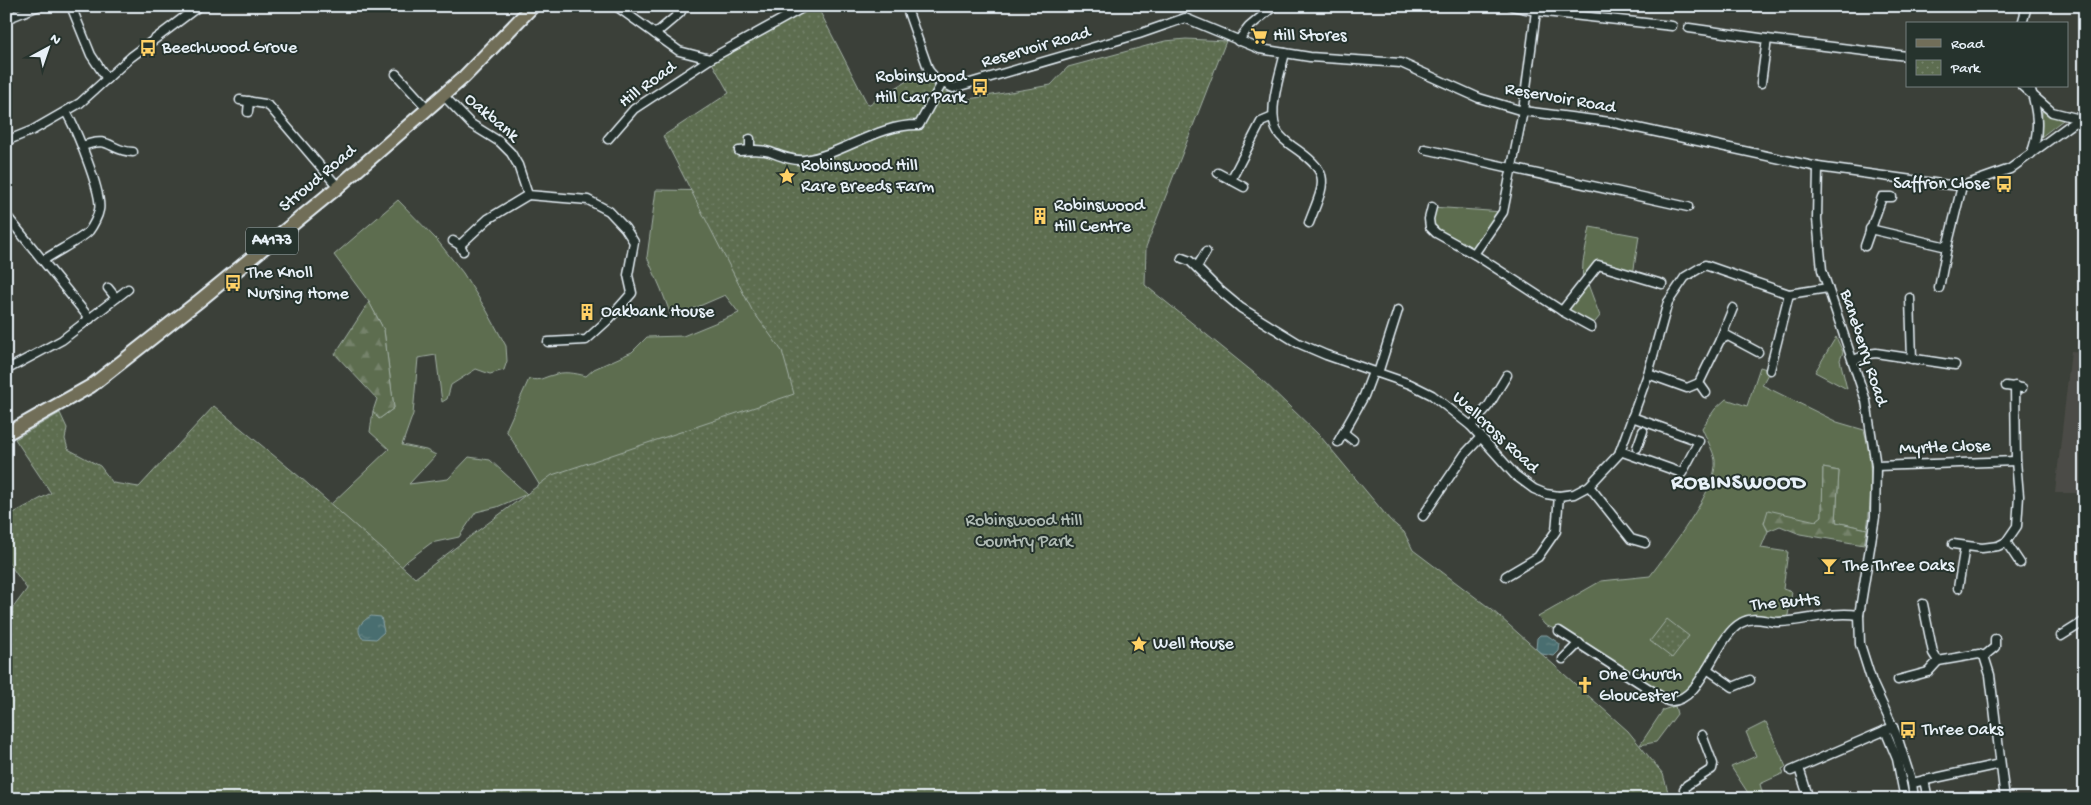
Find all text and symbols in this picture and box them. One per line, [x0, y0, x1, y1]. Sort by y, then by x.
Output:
north arrow [22, 22, 72, 72]
street label: Reservoir Road [979, 22, 1094, 74]
legend [1906, 22, 2068, 88]
supermarket icon: Hill Stores [1249, 26, 1269, 46]
place label: Hill Stores [1273, 26, 1348, 47]
text: N [46, 31, 64, 49]
text: Road [1951, 36, 1985, 54]
bus stop icon: Beechwood Grove [138, 38, 158, 58]
place label: Beechwood Grove [161, 38, 298, 59]
street label: Hill Road [615, 56, 682, 113]
text: Park [1950, 60, 1981, 78]
place label: Robinswood Hill Car Park [875, 67, 968, 109]
bus stop icon: Robinswood Hill Car Park [970, 77, 990, 97]
street label: Reservoir Road [1503, 79, 1618, 119]
street label: Oakbank [459, 89, 524, 148]
street label: Stroud Road [275, 140, 362, 217]
place label: Robinswood Hill Rare Breeds Farm [801, 156, 935, 198]
place icon: Robinswood Hill Rare Breeds Farm [777, 166, 797, 186]
place label: Saffron Close [1893, 174, 1991, 195]
bus stop icon: Saffron Close [1994, 174, 2014, 194]
place label: Robinswood Hill Centre [1054, 196, 1146, 238]
building icon: Robinswood Hill Centre [1030, 206, 1050, 226]
road number: A4173 [246, 228, 298, 255]
place label: The Knoll Nursing Home [246, 263, 350, 305]
bus stop icon: The Knoll Nursing Home [223, 273, 243, 293]
street label: Baneberry Road [1834, 286, 1892, 410]
building icon: Oakbank House [577, 302, 597, 322]
place label: Oakbank House [601, 302, 715, 323]
street label: Wellcross Road [1447, 387, 1544, 480]
street label: Myrtle Close [1899, 436, 1992, 460]
district label: ROBINSWOOD [1670, 471, 1807, 497]
park label: Robinswood Hill Country Park [966, 511, 1082, 553]
bar icon: The Three Oaks [1819, 556, 1839, 576]
place label: The Three Oaks [1842, 556, 1956, 577]
street label: The Butts [1749, 589, 1822, 617]
place icon: Well House [1129, 634, 1149, 654]
place label: Well House [1153, 634, 1234, 655]
place label: One Church Gloucester [1599, 665, 1682, 707]
church icon: One Church Gloucester [1575, 675, 1595, 695]
bus stop icon: Three Oaks [1898, 720, 1918, 740]
place label: Three Oaks [1921, 720, 2005, 741]

